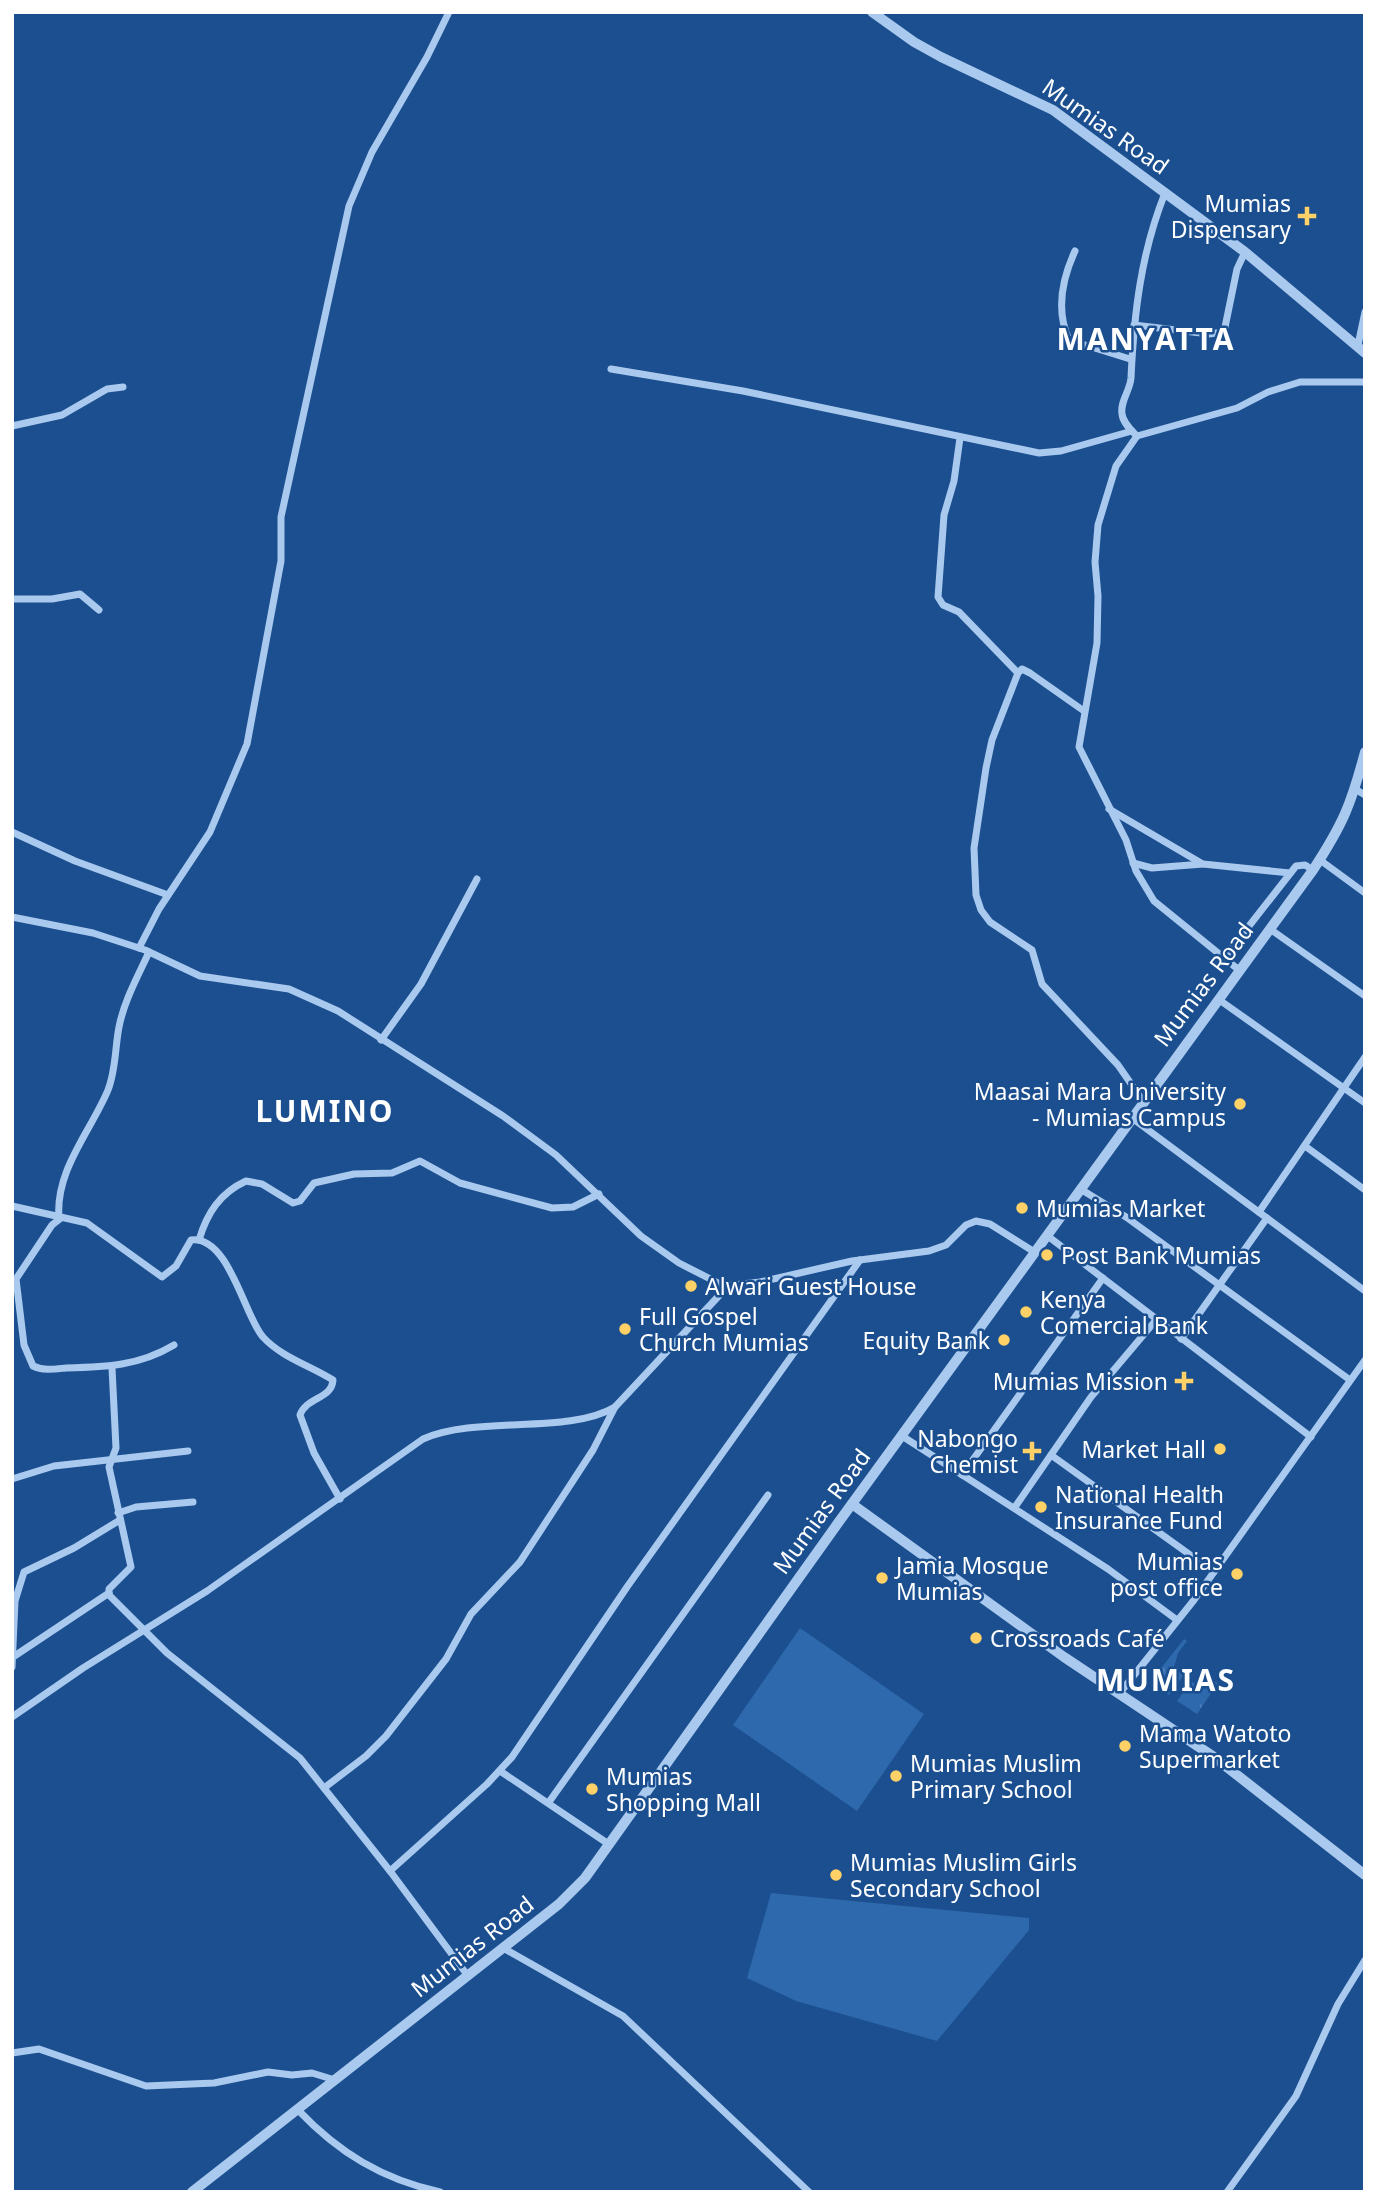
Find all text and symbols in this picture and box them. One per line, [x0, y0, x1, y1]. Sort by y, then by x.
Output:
street label: Mumias Road [1036, 71, 1176, 181]
place label: Mumias Dispensary [1171, 187, 1291, 245]
marker: Mumias Dispensary [1297, 206, 1317, 226]
district label: MANYATTA [1057, 318, 1235, 359]
street label: Mumias Road [1146, 915, 1260, 1053]
place label: Maasai Mara University - Mumias Campus [974, 1075, 1226, 1133]
district label: LUMINO [255, 1090, 395, 1131]
marker: Maasai Mara University - Mumias Campus [1232, 1096, 1248, 1112]
place label: Mumias Market [1036, 1192, 1205, 1224]
marker: Mumias Market [1014, 1200, 1030, 1216]
place label: Post Bank Mumias [1061, 1239, 1261, 1271]
marker: Post Bank Mumias [1039, 1247, 1055, 1263]
place label: Alwari Guest House [705, 1270, 916, 1302]
marker: Alwari Guest House [683, 1278, 699, 1294]
place label: Kenya Comercial Bank [1040, 1283, 1209, 1341]
place label: Full Gospel Church Mumias [639, 1300, 809, 1358]
marker: Kenya Comercial Bank [1018, 1304, 1034, 1320]
marker: Full Gospel Church Mumias [617, 1321, 633, 1337]
place label: Equity Bank [863, 1324, 991, 1356]
marker: Equity Bank [996, 1332, 1012, 1348]
place label: Mumias Mission [993, 1365, 1168, 1397]
marker: Mumias Mission [1174, 1371, 1194, 1391]
place label: Nabongo Chemist [917, 1422, 1018, 1480]
place label: Market Hall [1081, 1433, 1206, 1465]
marker: Market Hall [1212, 1441, 1228, 1457]
street label: Mumias Road [765, 1442, 877, 1580]
marker: Nabongo Chemist [1024, 1443, 1040, 1459]
place label: National Health Insurance Fund [1055, 1478, 1224, 1536]
marker: National Health Insurance Fund [1033, 1499, 1049, 1515]
place label: Mumias post office [1110, 1545, 1223, 1603]
place label: Jamia Mosque Mumias [894, 1549, 1049, 1607]
marker: Mumias post office [1229, 1566, 1245, 1582]
marker: Jamia Mosque Mumias [874, 1570, 890, 1586]
place label: Crossroads Café [990, 1622, 1165, 1654]
marker: Crossroads Café [968, 1630, 984, 1646]
district label: MUMIAS [1096, 1659, 1236, 1700]
place label: Mama Watoto Supermarket [1139, 1717, 1291, 1775]
marker: Mama Watoto Supermarket [1117, 1738, 1133, 1754]
place label: Mumias Muslim Primary School [910, 1747, 1082, 1805]
place label: Mumias Shopping Mall [606, 1760, 761, 1818]
marker: Mumias Muslim Primary School [888, 1768, 904, 1784]
marker: Mumias Shopping Mall [584, 1781, 600, 1797]
place label: Mumias Muslim Girls Secondary School [850, 1846, 1077, 1904]
marker: Mumias Muslim Girls Secondary School [828, 1867, 844, 1883]
street label: Mumias Road [404, 1888, 540, 2004]

